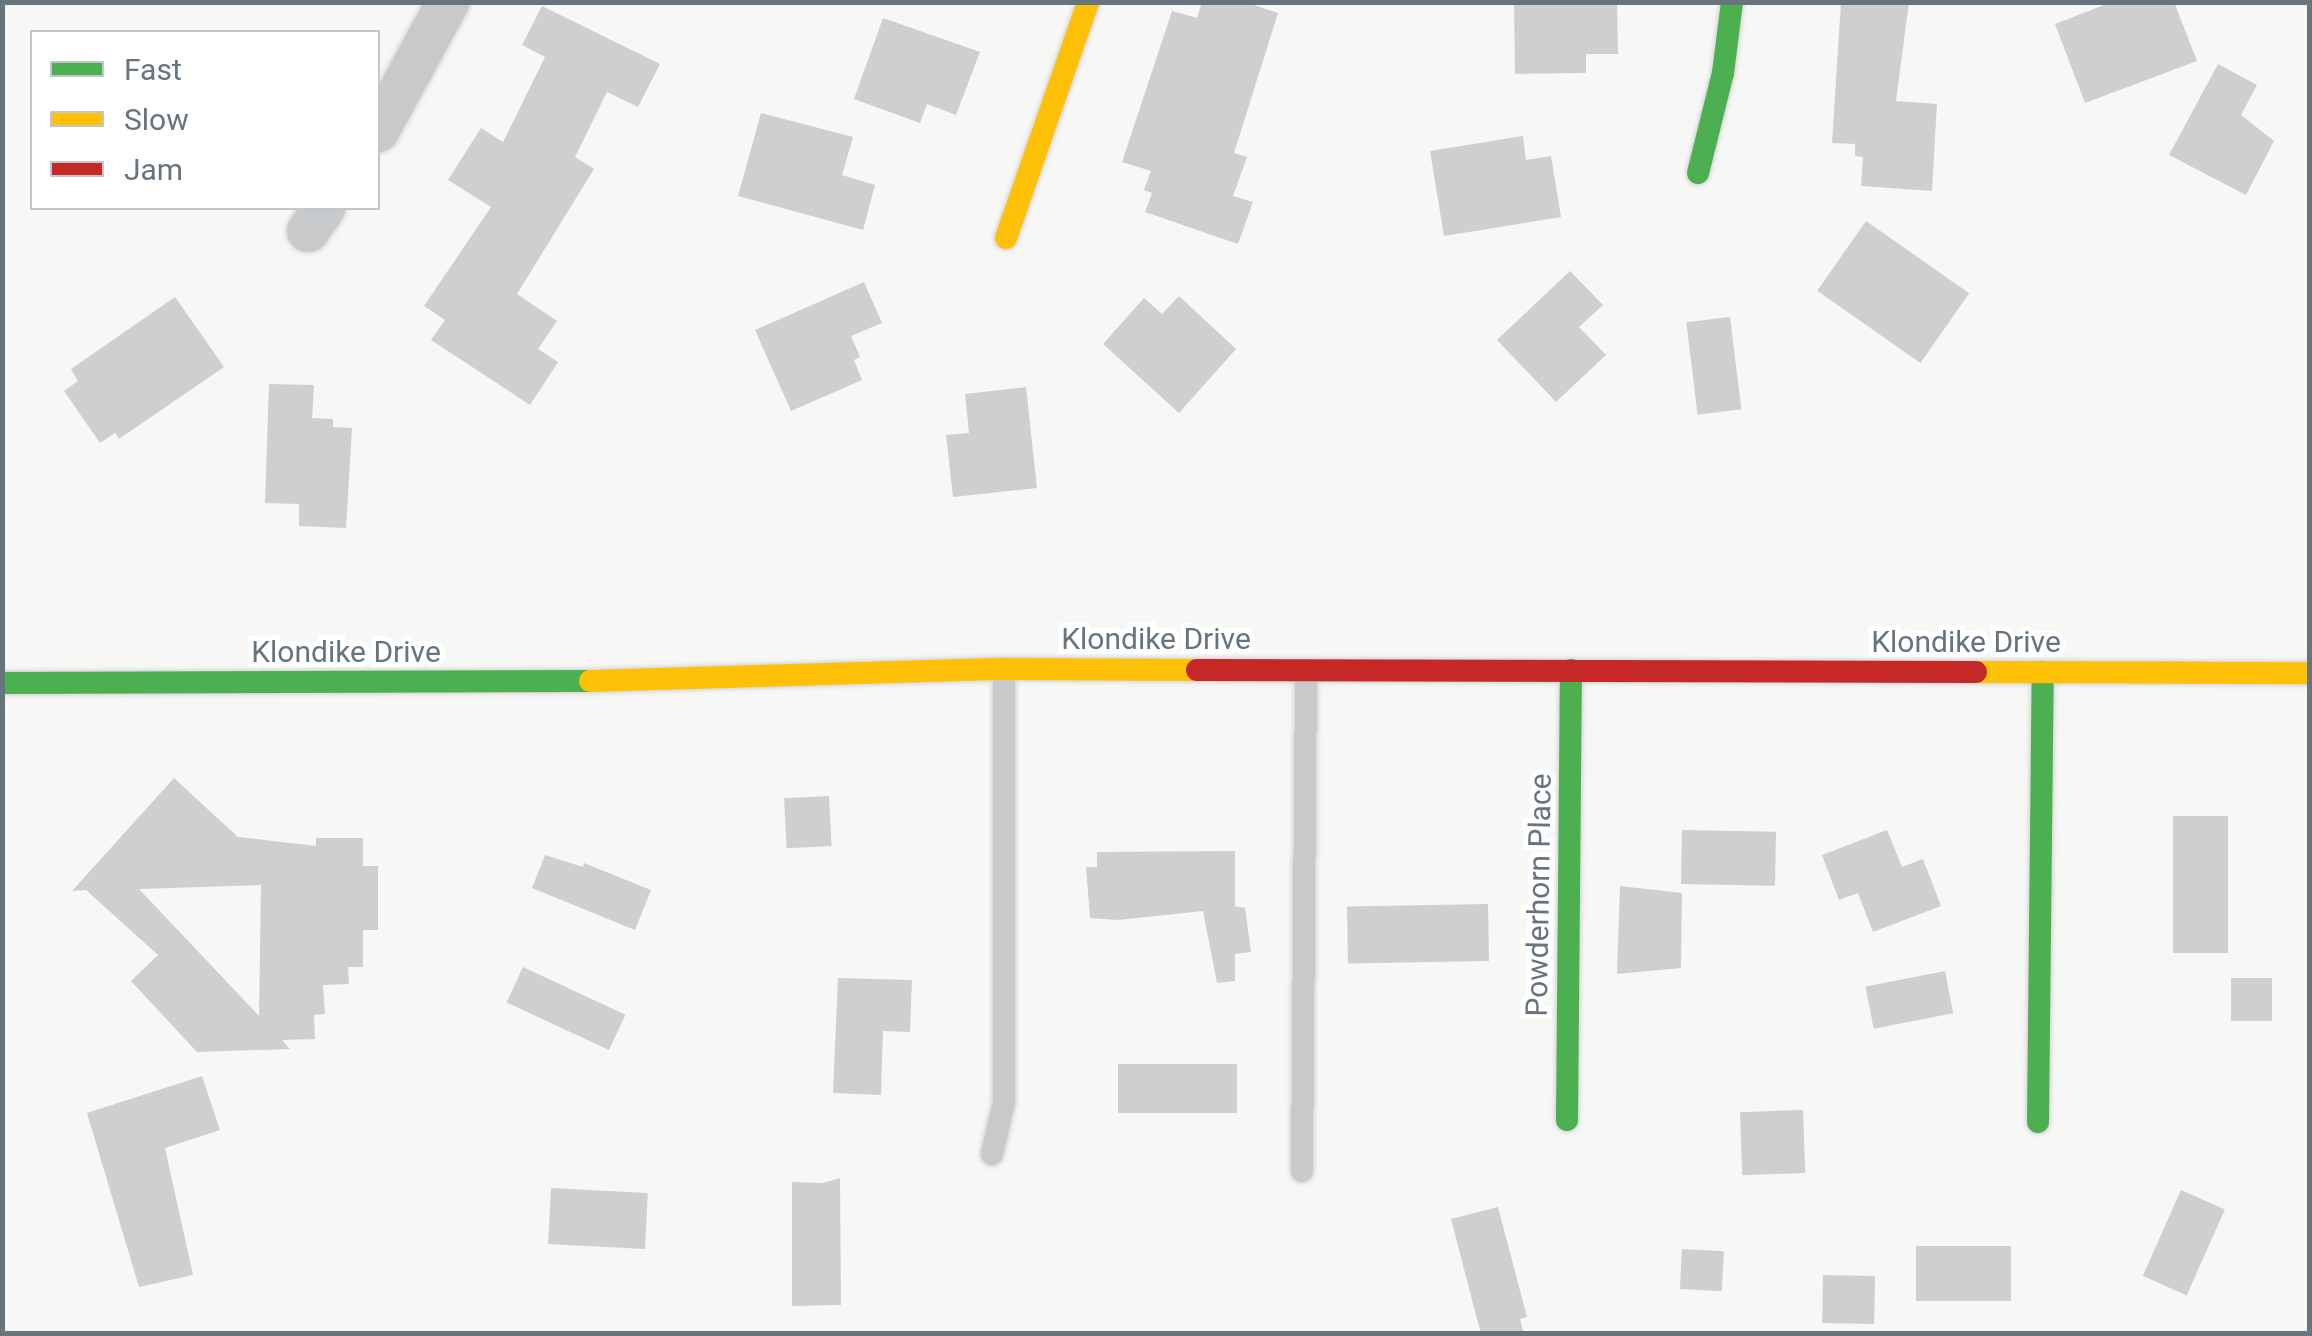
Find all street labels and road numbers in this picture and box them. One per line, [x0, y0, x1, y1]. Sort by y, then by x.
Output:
street label: Klondike Drive [1061, 621, 1251, 657]
street label: Klondike Drive [1871, 624, 2061, 660]
street label: Klondike Drive [251, 634, 441, 670]
street label: Powderhorn Place [1519, 773, 1559, 1017]

